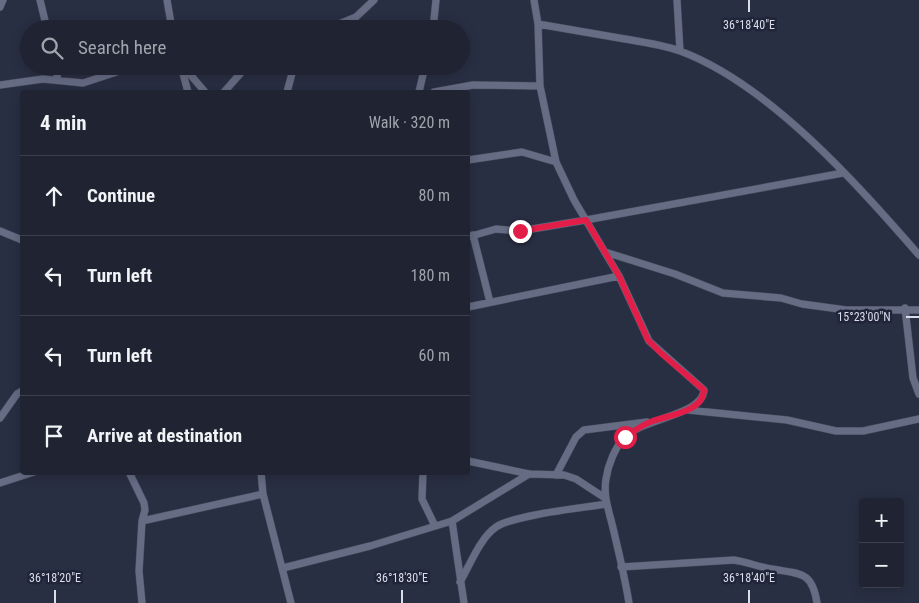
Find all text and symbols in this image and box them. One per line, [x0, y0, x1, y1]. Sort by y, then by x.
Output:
text: 36°18'40"E [723, 18, 775, 32]
search box [20, 20, 470, 75]
icon: search [38, 34, 66, 62]
text: Search here [78, 36, 166, 59]
text: 4 min [40, 111, 87, 135]
text: Walk · 320 m [369, 113, 450, 132]
icon: ahead [40, 182, 68, 210]
text: Continue [87, 184, 155, 207]
text: 80 m [418, 186, 450, 205]
route end [509, 220, 532, 243]
icon: left [40, 262, 68, 290]
text: Turn left [87, 264, 152, 287]
text: 180 m [411, 266, 450, 285]
text: 15°23'00"N [837, 310, 891, 324]
icon: left [40, 342, 68, 370]
text: Turn left [87, 344, 152, 367]
text: 60 m [418, 346, 450, 365]
icon: arrive [40, 422, 68, 450]
text: Arrive at destination [87, 424, 242, 447]
route start [614, 426, 637, 449]
map controls [859, 498, 904, 588]
button: + [859, 498, 904, 543]
button: − [859, 543, 904, 588]
text: 36°18'20"E [29, 571, 81, 585]
text: 36°18'30"E [376, 571, 428, 585]
text: 36°18'40"E [723, 571, 775, 585]

